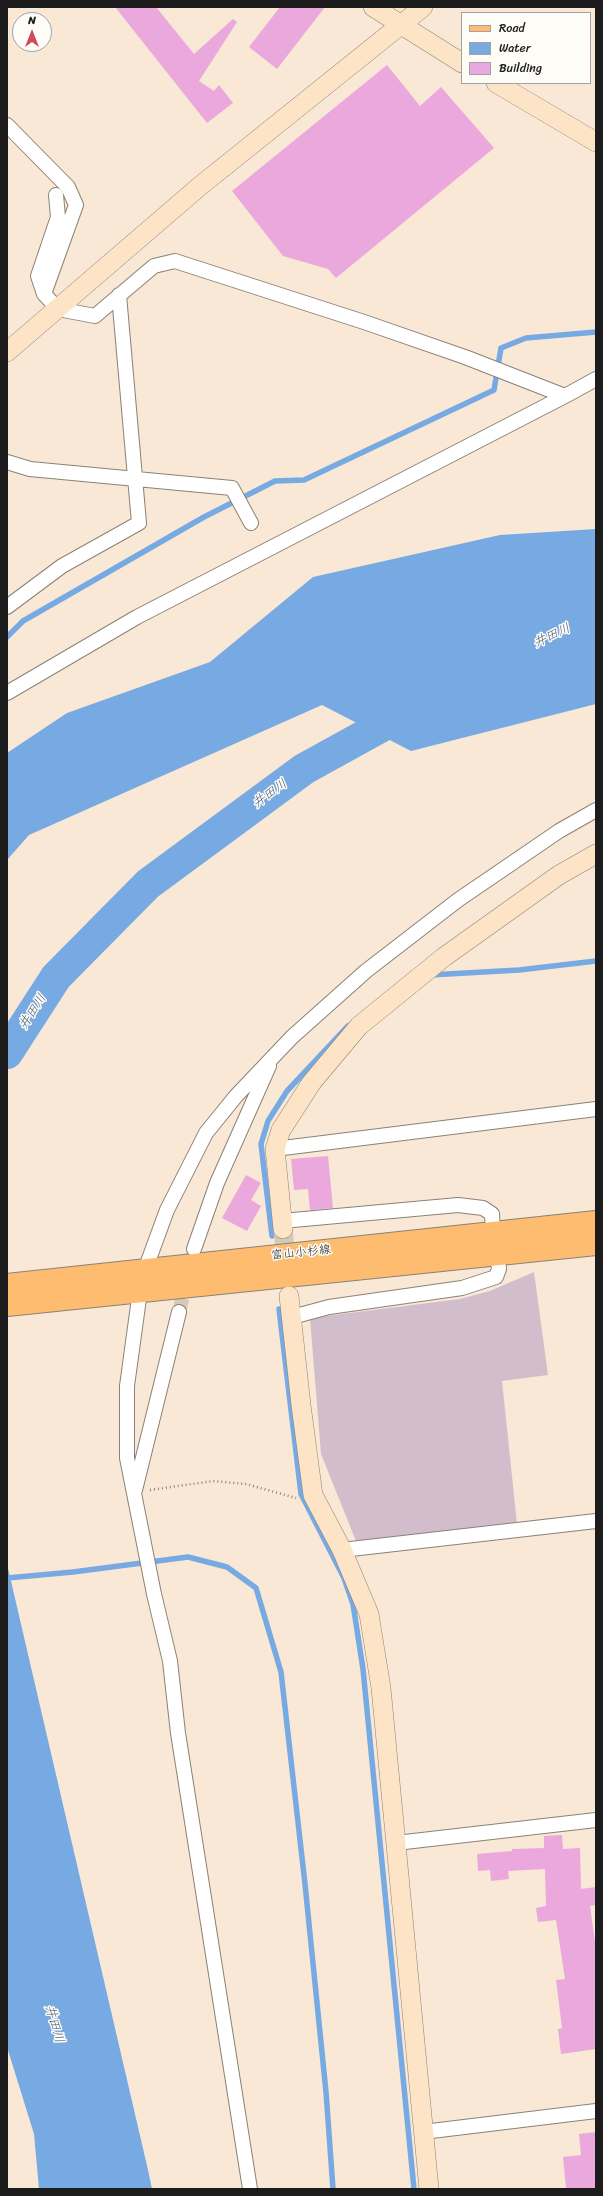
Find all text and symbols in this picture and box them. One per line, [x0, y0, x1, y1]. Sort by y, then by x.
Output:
text: N [28, 11, 36, 30]
north arrow [12, 12, 52, 52]
legend [461, 12, 591, 84]
text: Road [499, 17, 525, 39]
text: Water [499, 37, 531, 59]
text: Building [499, 57, 542, 79]
water label: 井田川 [531, 621, 573, 651]
water label: 井田川 [250, 776, 290, 812]
water label: 井田川 [16, 991, 50, 1033]
street label: 富山小杉線 [270, 1243, 332, 1263]
water label: 井田川 [41, 2003, 67, 2045]

